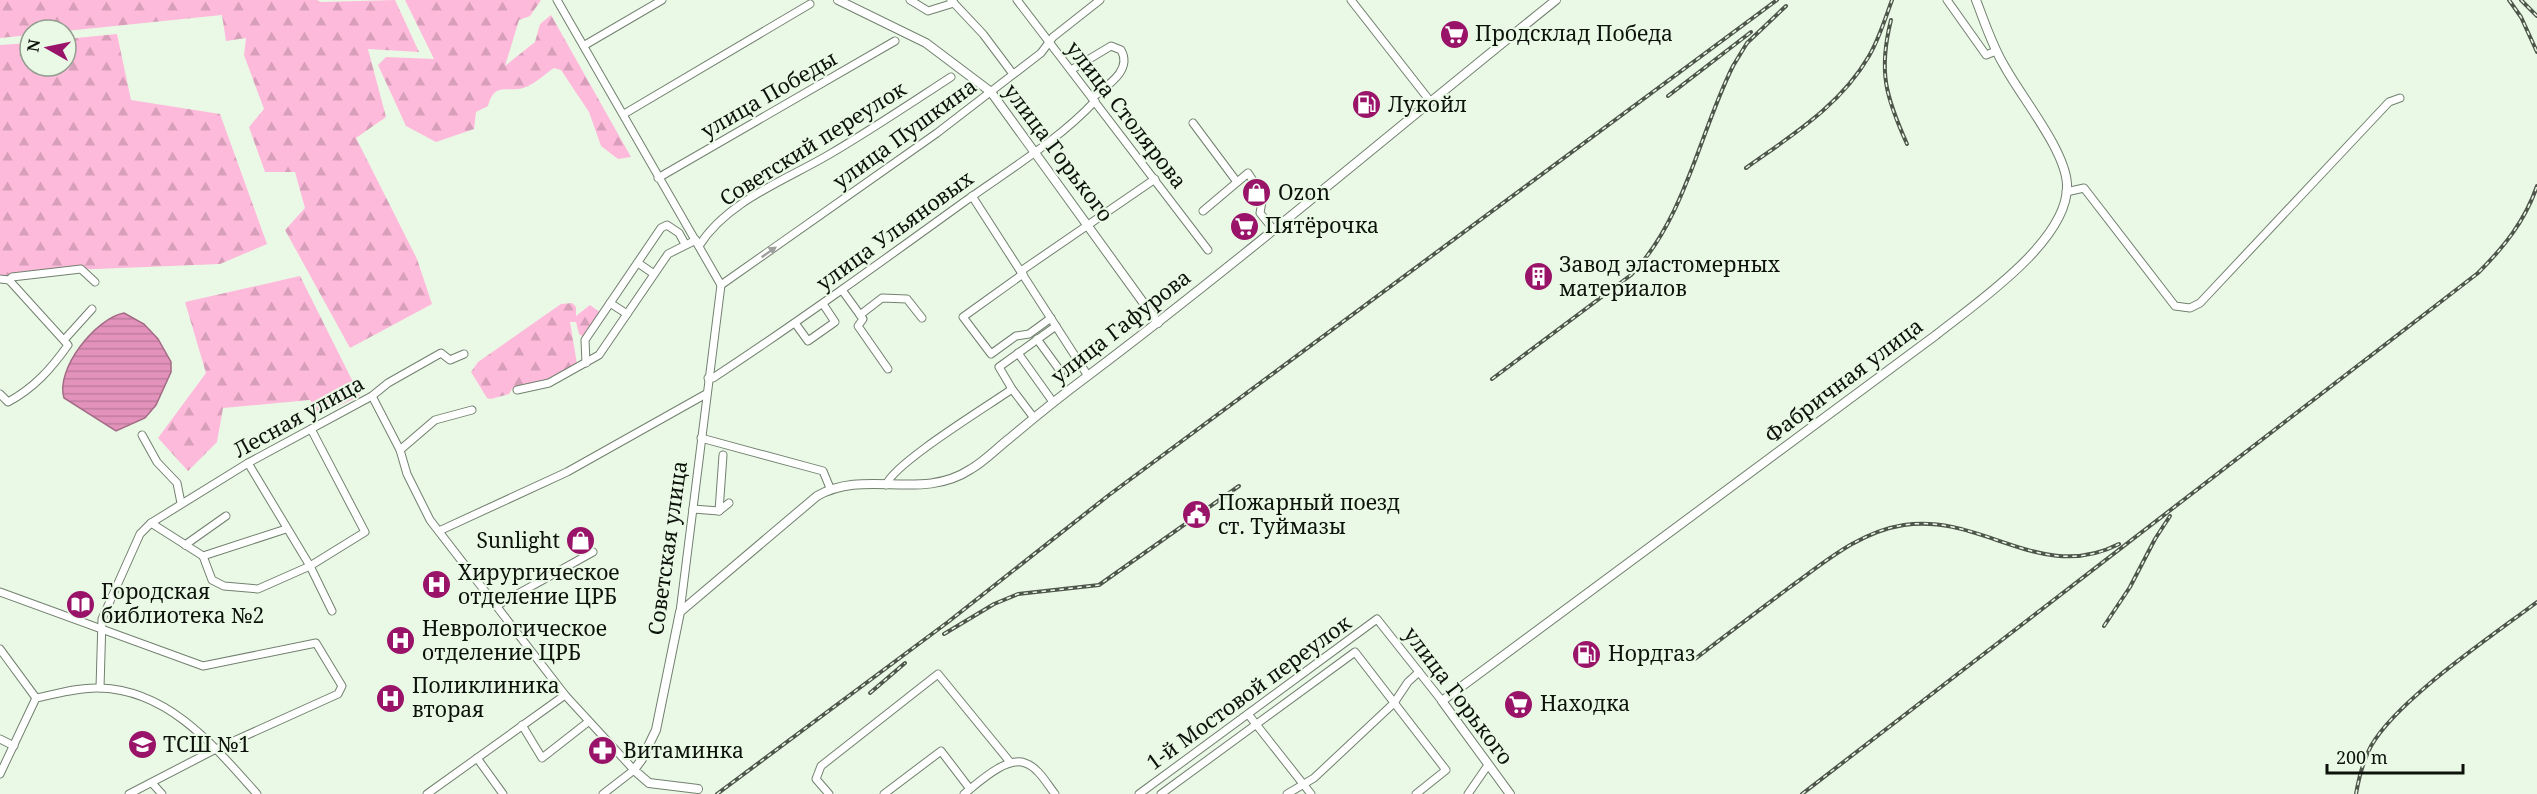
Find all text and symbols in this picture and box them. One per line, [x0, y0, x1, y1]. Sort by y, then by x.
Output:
north arrow [18, 18, 78, 78]
supermarket icon: Продсклад Победа [1438, 18, 1470, 50]
place label: Продсклад Победа [1475, 19, 1673, 47]
street label: улица Столярова [1060, 35, 1193, 194]
text: N [21, 37, 45, 54]
street label: улица Победы [695, 44, 842, 144]
street label: улица Пушкина [827, 72, 982, 195]
street label: Советский переулок [714, 74, 911, 212]
street label: улица Горького [998, 78, 1120, 227]
fuel station icon: Лукойл [1351, 89, 1383, 121]
place label: Лукойл [1388, 90, 1467, 118]
street label: улица Ульяновых [810, 163, 979, 297]
shop icon: Ozon [1241, 177, 1273, 209]
place label: Ozon [1278, 178, 1330, 206]
supermarket icon: Пятёрочка [1228, 210, 1260, 242]
place label: Пятёрочка [1265, 211, 1379, 239]
one-way arrow [760, 246, 776, 258]
place label: Завод эластомерных материалов [1559, 250, 1781, 302]
building icon: Завод эластомерных материалов [1522, 261, 1554, 293]
street label: улица Гафурова [1045, 263, 1196, 390]
street label: Фабричная улица [1759, 311, 1928, 449]
street label: Лесная улица [228, 369, 369, 464]
street label: Советская улица [641, 459, 693, 637]
place label: Пожарный поезд ст. Туймазы [1218, 488, 1400, 540]
public building icon: Пожарный поезд ст. Туймазы [1181, 499, 1213, 531]
shop icon: Sunlight [565, 525, 597, 557]
place label: Sunlight [476, 526, 560, 554]
place label: Хирургическое отделение ЦРБ [458, 558, 620, 610]
hospital icon: Хирургическое отделение ЦРБ [421, 569, 453, 601]
place label: Городская библиотека №2 [101, 577, 264, 629]
library icon: Городская библиотека №2 [64, 588, 96, 620]
street label: 1-й Мостовой переулок [1141, 608, 1357, 776]
place label: Неврологическое отделение ЦРБ [422, 614, 607, 666]
street label: улица Горького [1398, 621, 1520, 770]
hospital icon: Неврологическое отделение ЦРБ [385, 625, 417, 657]
fuel station icon: Нордгаз [1571, 638, 1603, 670]
place label: Нордгаз [1608, 639, 1695, 667]
place label: Поликлиника вторая [412, 671, 560, 723]
hospital icon: Поликлиника вторая [375, 682, 407, 714]
supermarket icon: Находка [1503, 688, 1535, 720]
place label: Находка [1540, 689, 1630, 717]
school or university icon: ТСШ №1 [126, 729, 158, 761]
place label: ТСШ №1 [163, 730, 250, 758]
pharmacy icon: Витаминка [586, 735, 618, 767]
place label: Витаминка [623, 736, 744, 764]
scale bar [2327, 737, 2464, 775]
text: 200 m [2336, 745, 2388, 769]

